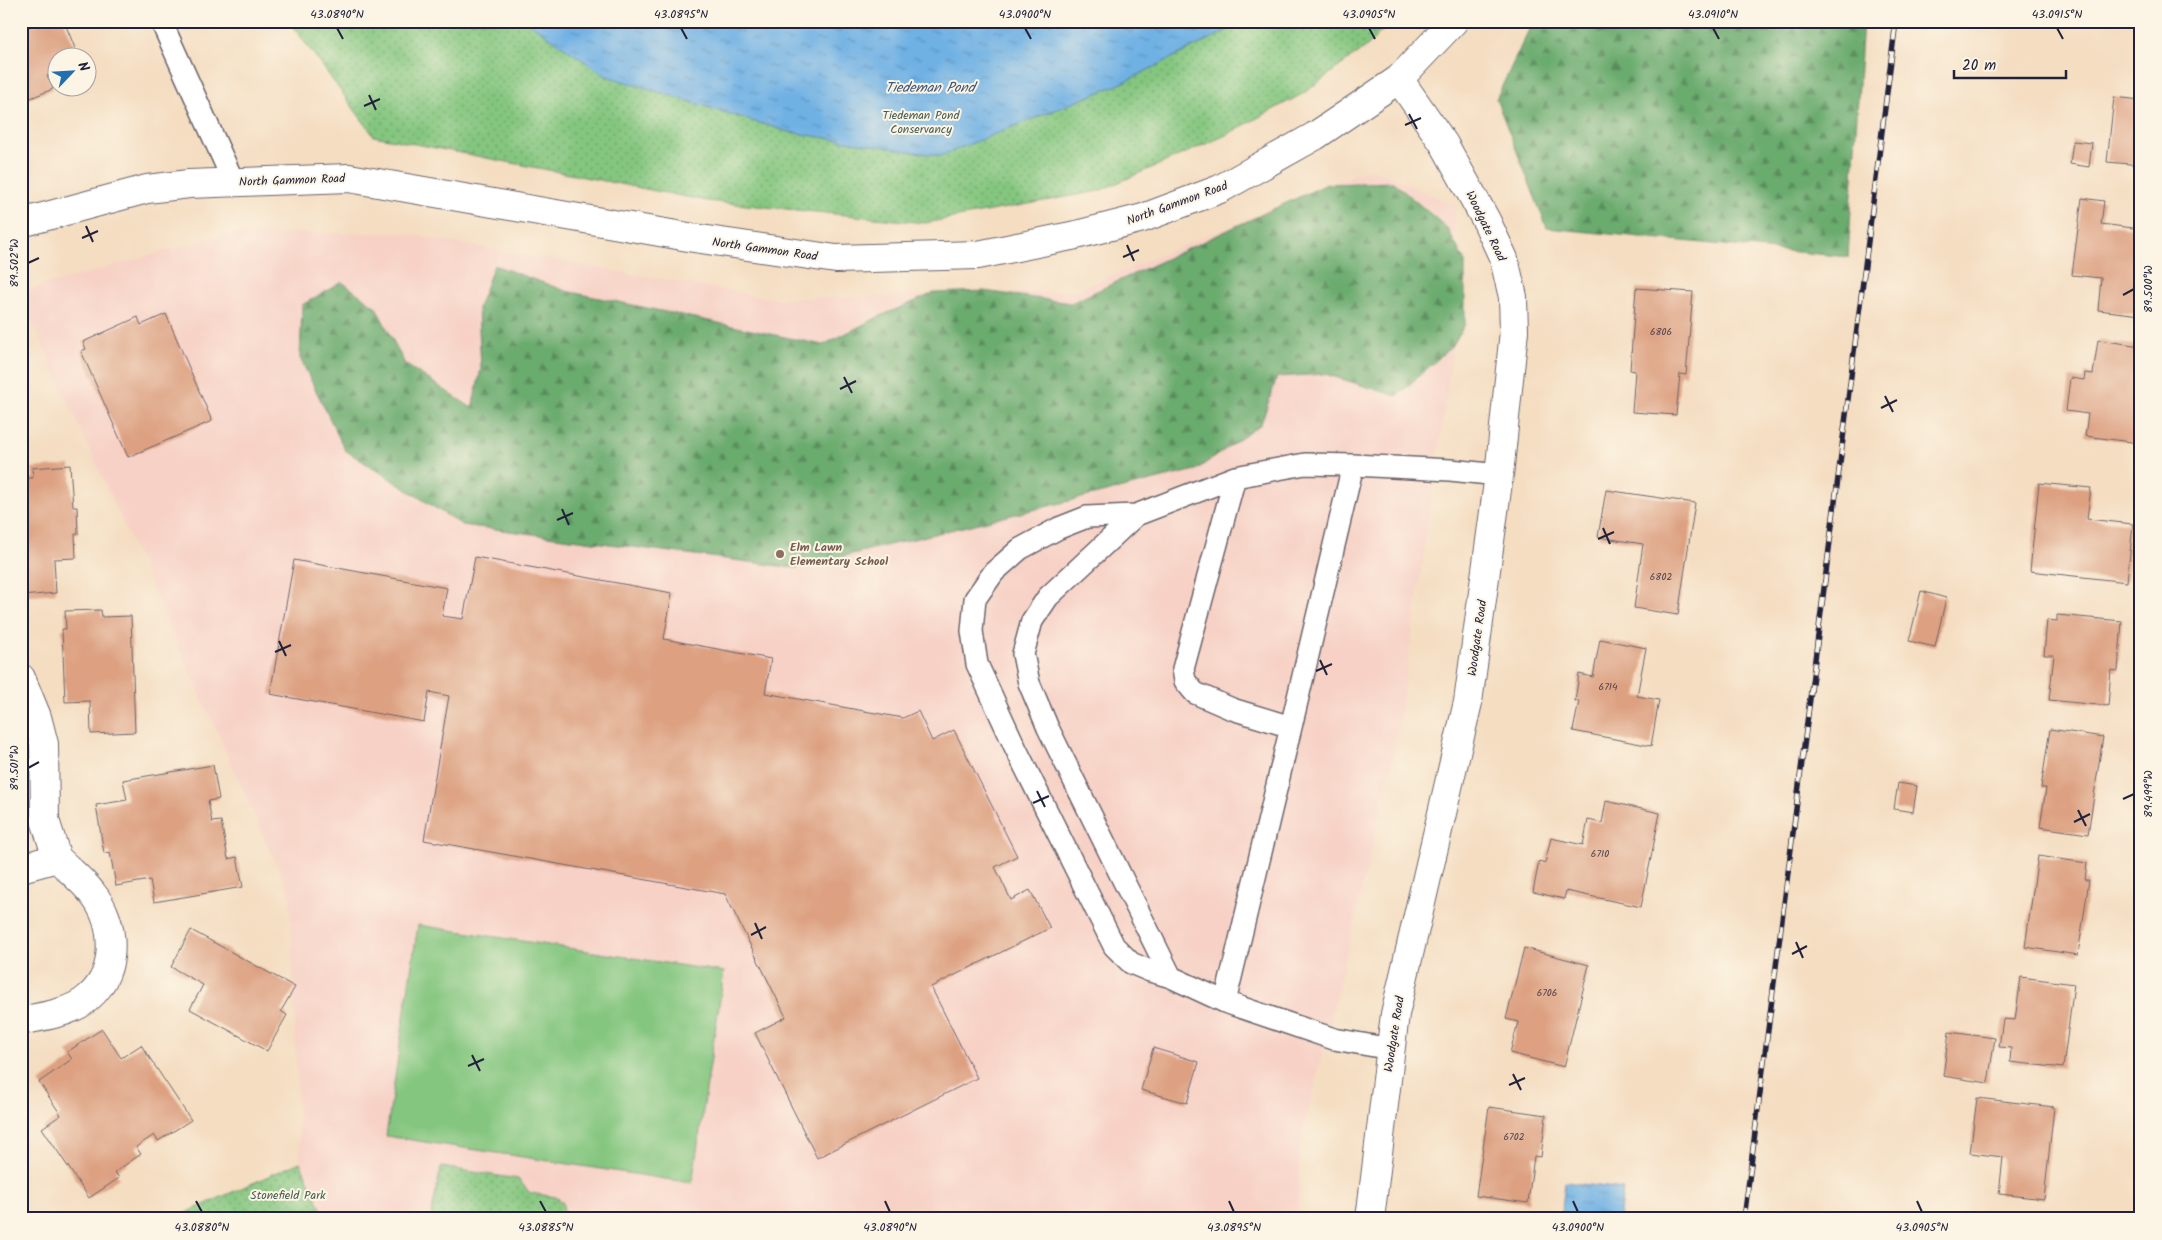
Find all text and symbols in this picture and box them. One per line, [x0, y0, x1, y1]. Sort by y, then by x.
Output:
text: 43.0890°N [310, 5, 364, 24]
text: 43.0895°N [654, 5, 708, 24]
text: 43.0900°N [999, 5, 1051, 24]
text: 43.0905°N [1343, 5, 1395, 24]
text: 43.0910°N [1688, 5, 1738, 24]
text: 43.0915°N [2032, 5, 2082, 24]
north arrow [48, 48, 98, 98]
scale bar [1954, 48, 2067, 80]
text: 20 m [1962, 54, 1996, 78]
text: N [71, 58, 95, 76]
water label: Tiedeman Pond [885, 77, 978, 99]
park label: Tiedeman Pond Conservancy [883, 106, 960, 139]
street label: North Gammon Road [239, 169, 346, 192]
street label: North Gammon Road [1124, 176, 1231, 231]
street label: Woodgate Road [1460, 188, 1511, 266]
street label: North Gammon Road [711, 233, 820, 266]
text: 89.502°W [5, 239, 24, 287]
text: 89.500°W [2139, 265, 2158, 313]
house number: 6806 [1650, 324, 1672, 340]
place label: Elm Lawn Elementary School [790, 538, 889, 571]
marker: Elm Lawn Elementary School [774, 548, 786, 560]
house number: 6802 [1650, 569, 1672, 585]
street label: Woodgate Road [1463, 598, 1492, 677]
house number: 6714 [1599, 679, 1618, 695]
text: 89.501°W [5, 745, 24, 791]
text: 89.499°W [2139, 770, 2158, 818]
house number: 6710 [1591, 846, 1609, 862]
house number: 6706 [1537, 985, 1557, 1001]
street label: Woodgate Road [1379, 994, 1410, 1073]
house number: 6702 [1504, 1129, 1525, 1145]
park label: Stonefield Park [250, 1186, 326, 1205]
text: 43.0880°N [175, 1218, 229, 1237]
text: 43.0885°N [518, 1218, 574, 1237]
text: 43.0890°N [863, 1218, 917, 1237]
text: 43.0895°N [1207, 1218, 1261, 1237]
text: 43.0900°N [1552, 1218, 1604, 1237]
text: 43.0905°N [1896, 1218, 1948, 1237]

